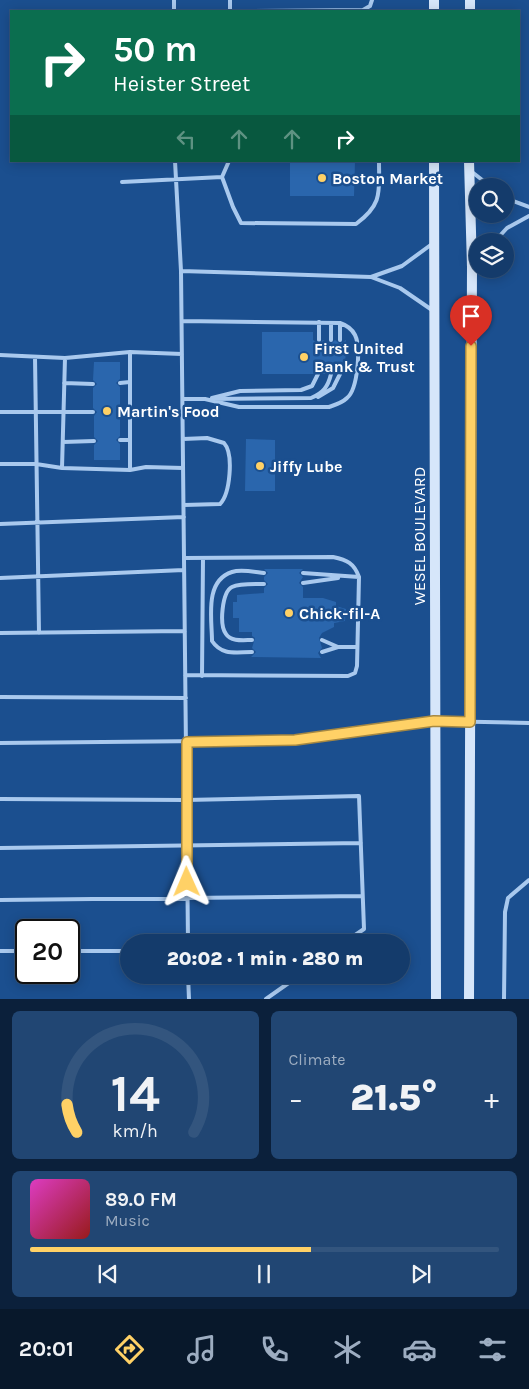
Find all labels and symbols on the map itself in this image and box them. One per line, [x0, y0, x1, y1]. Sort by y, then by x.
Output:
place label: Boston Market [332, 169, 443, 188]
marker: Boston Market [316, 172, 328, 184]
pin [450, 295, 492, 346]
place label: First United Bank & Trust [314, 339, 415, 376]
marker: First United Bank & Trust [298, 351, 310, 363]
place label: Martin's Food [117, 402, 220, 421]
marker: Martin's Food [101, 405, 113, 417]
place label: Jiffy Lube [270, 457, 342, 476]
marker: Jiffy Lube [254, 460, 266, 472]
street label: WESEL BOULEVARD [410, 467, 429, 605]
place label: Chick-fil-A [299, 604, 380, 623]
marker: Chick-fil-A [283, 607, 295, 619]
position arrow [160, 855, 212, 907]
speed limit sign: 20 [15, 919, 80, 984]

